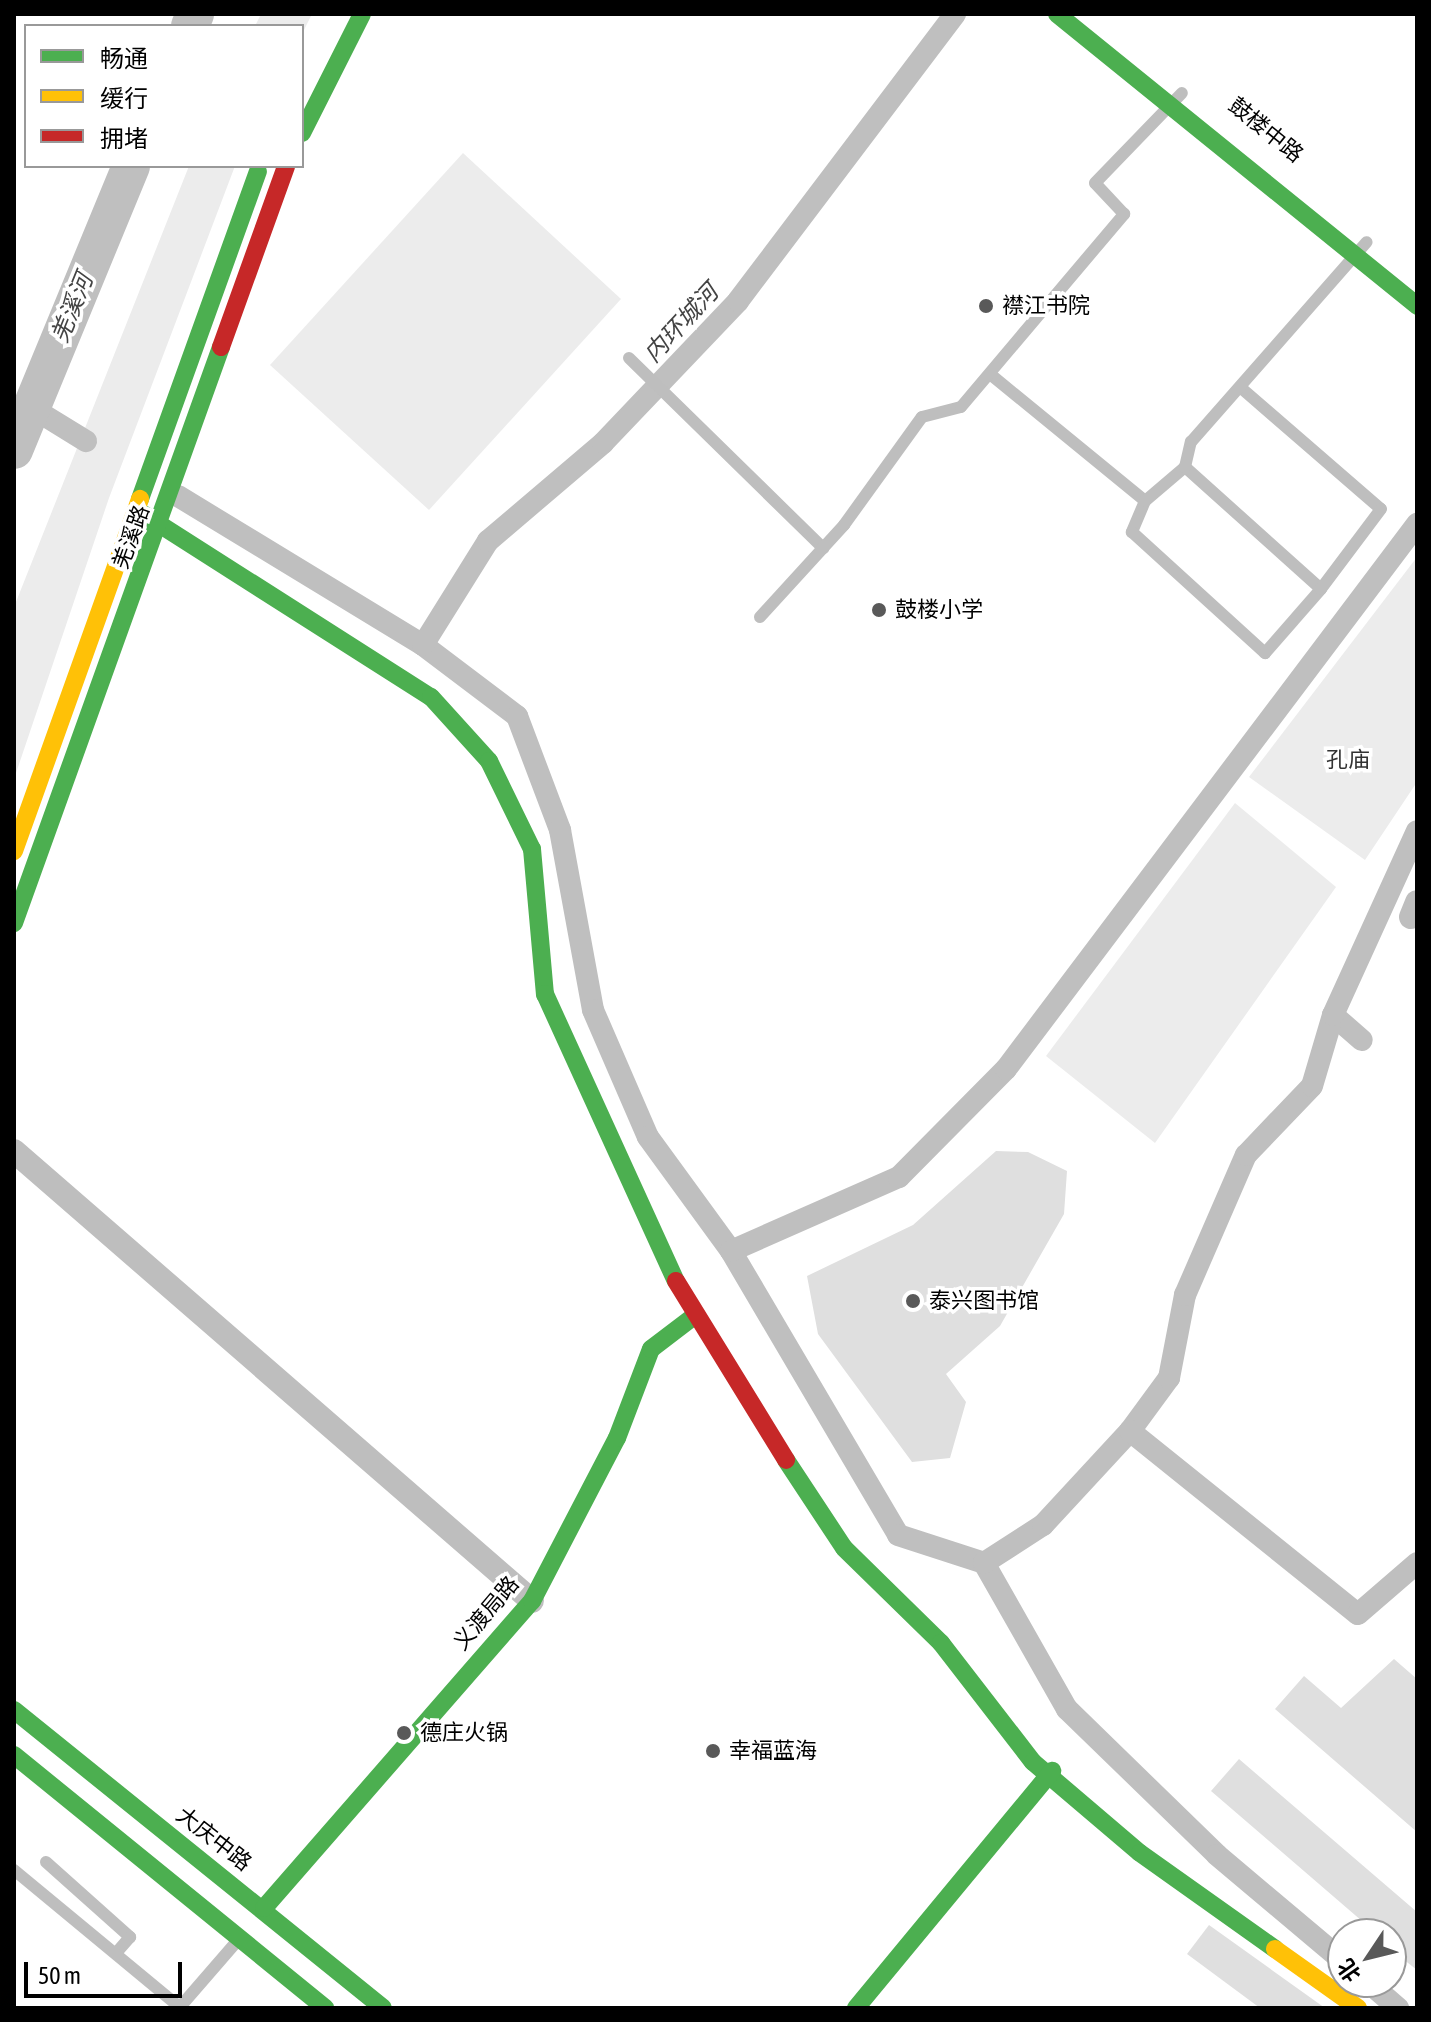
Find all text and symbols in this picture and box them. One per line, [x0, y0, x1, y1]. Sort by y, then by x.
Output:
legend [24, 24, 304, 168]
text: 畅通 [100, 45, 148, 72]
text: 缓行 [100, 85, 148, 112]
street label: 鼓楼中路 [1223, 92, 1309, 168]
text: 拥堵 [100, 125, 148, 152]
water label: 羌溪河 [45, 269, 99, 347]
water label: 内环城河 [638, 278, 724, 368]
place label: 襟江书院 [1002, 293, 1090, 319]
marker: 襟江书院 [977, 297, 995, 315]
street label: 羌溪路 [107, 501, 155, 573]
place label: 鼓楼小学 [895, 597, 983, 623]
marker: 鼓楼小学 [870, 601, 888, 619]
park label: 孔庙 [1326, 747, 1370, 773]
place label: 泰兴图书馆 [929, 1288, 1039, 1314]
marker: 泰兴图书馆 [904, 1292, 922, 1310]
street label: 义渡局路 [448, 1571, 524, 1655]
place label: 德庄火锅 [420, 1720, 508, 1746]
marker: 德庄火锅 [395, 1724, 413, 1742]
place label: 幸福蓝海 [729, 1738, 817, 1764]
marker: 幸福蓝海 [704, 1742, 722, 1760]
street label: 大庆中路 [171, 1802, 257, 1876]
north arrow [1327, 1918, 1407, 1998]
scale bar [28, 1946, 186, 1996]
text: 北 [1332, 1954, 1366, 1987]
text: 50 m [38, 1962, 81, 1989]

